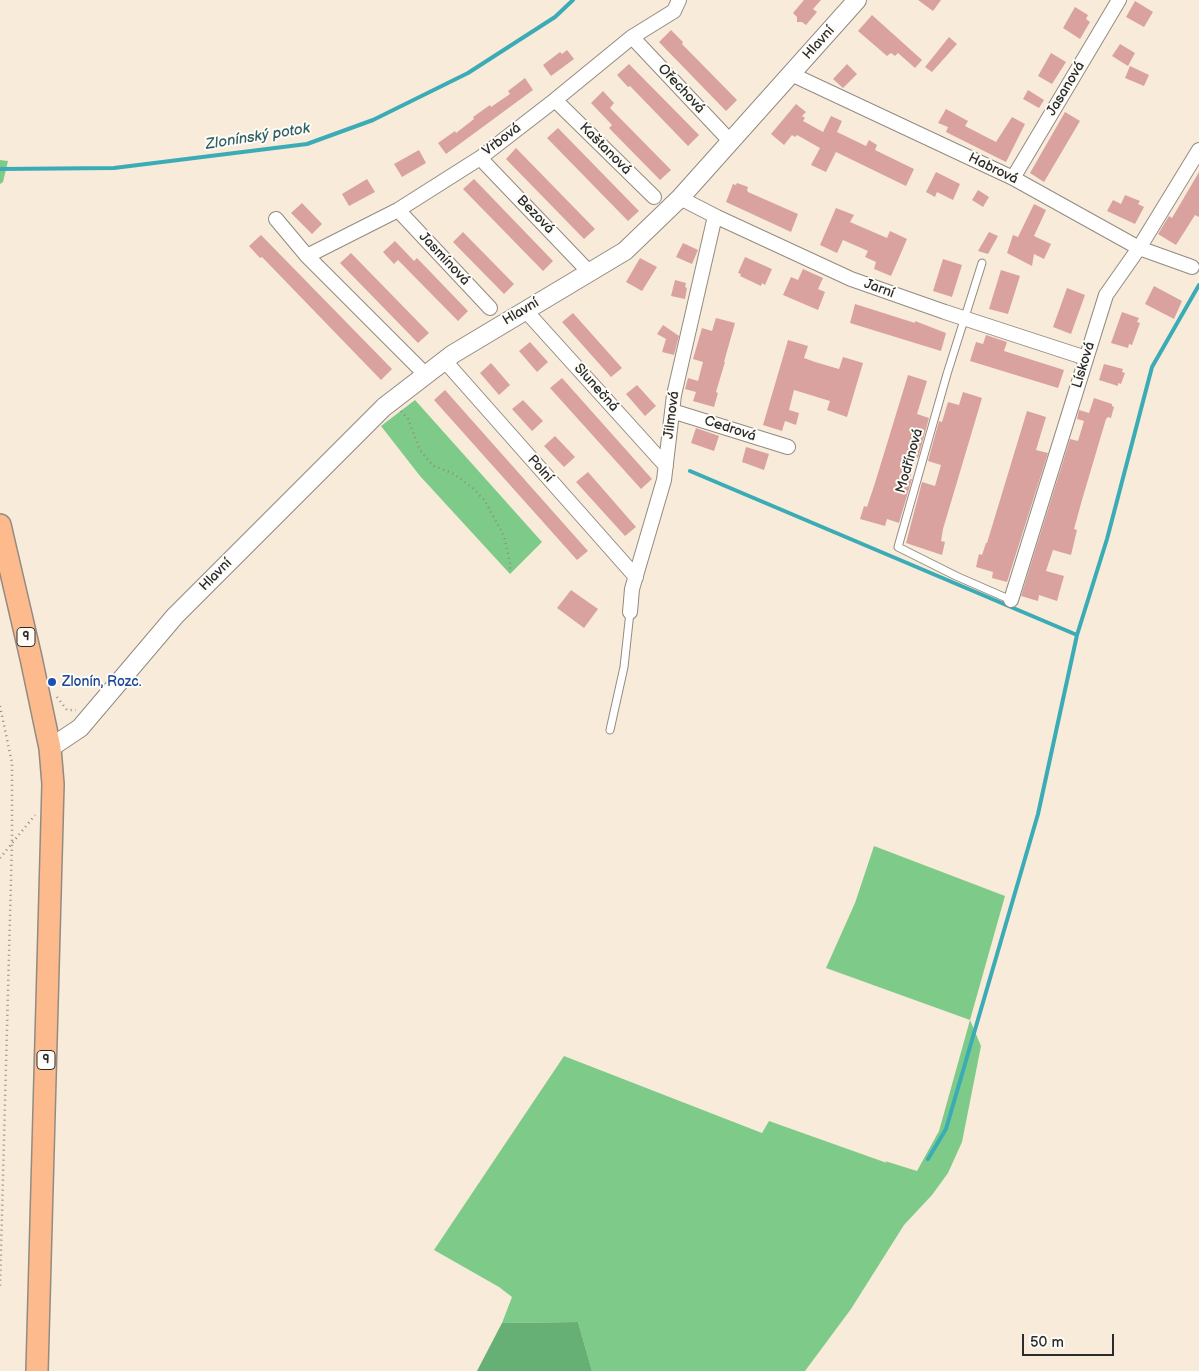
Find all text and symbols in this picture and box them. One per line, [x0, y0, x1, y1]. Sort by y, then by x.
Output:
street label: Hlavní [800, 23, 838, 63]
street label: Jasanová [1043, 59, 1089, 119]
street label: Ořechová [654, 61, 708, 117]
water label: Zlonínský potok [205, 120, 311, 154]
street label: Vrbová [479, 120, 525, 160]
street label: Kaštanová [576, 120, 634, 178]
street label: Habrová [965, 150, 1021, 188]
street label: Bezová [513, 192, 557, 238]
street label: Jasmínová [415, 229, 473, 289]
street label: Jarní [861, 276, 897, 302]
street label: Hlavní [500, 295, 542, 329]
street label: Lísková [1069, 340, 1099, 390]
street label: Slunečná [570, 360, 622, 416]
street label: Jilmová [661, 390, 683, 440]
street label: Cedrová [702, 413, 758, 445]
street label: Modřínová [893, 427, 927, 495]
street label: Polní [524, 452, 556, 486]
street label: Hlavní [196, 555, 236, 595]
road number: 9 [17, 628, 35, 646]
place label: Zlonín, Rozc. [62, 674, 141, 690]
marker: Zlonín, Rozc. [46, 676, 58, 688]
road number: 9 [37, 1050, 55, 1070]
scale bar [1024, 1324, 1116, 1356]
text: 50 m [1030, 1333, 1064, 1352]

